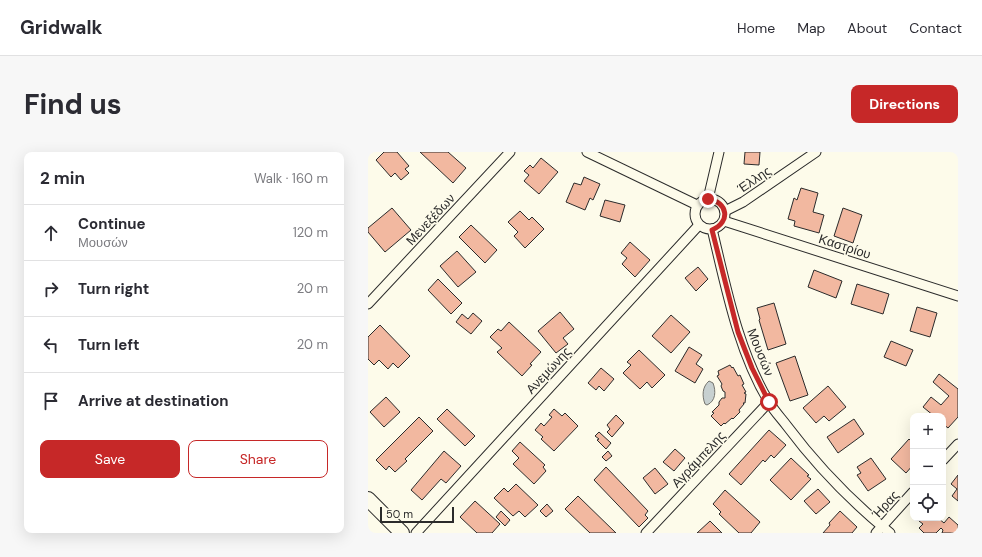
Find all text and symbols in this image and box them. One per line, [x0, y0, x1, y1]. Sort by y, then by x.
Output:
text: Gridwalk [20, 15, 102, 40]
text: Home [737, 19, 775, 37]
text: Map [797, 19, 825, 37]
text: About [847, 19, 887, 37]
text: Contact [909, 19, 962, 37]
button: Directions [851, 85, 958, 123]
text: Find us [24, 86, 122, 123]
street label: Έλλης [733, 162, 774, 197]
text: 2 min [40, 167, 85, 189]
text: Walk · 160 m [254, 170, 328, 187]
street label: Μενεξέδων [402, 190, 459, 249]
route end [699, 190, 717, 208]
text: Continue [78, 214, 146, 234]
icon: ahead [40, 222, 62, 244]
text: 120 m [293, 224, 328, 241]
street label: Καστρίου [817, 230, 873, 263]
text: Μουσών [78, 234, 128, 251]
icon: right [40, 278, 62, 300]
text: Turn right [78, 279, 149, 299]
text: 20 m [297, 280, 328, 297]
street label: Μουσών [743, 326, 778, 378]
icon: left [40, 334, 62, 356]
text: Turn left [78, 335, 139, 355]
text: 20 m [297, 336, 328, 353]
street label: Ανεμώνης [522, 343, 574, 397]
icon: arrive [40, 390, 62, 412]
text: Arrive at destination [78, 391, 229, 411]
route start [760, 393, 778, 411]
map controls [910, 413, 946, 521]
button: + [910, 413, 946, 449]
street label: Αγράμπελης [668, 427, 729, 491]
button: Save [40, 440, 180, 478]
button: Share [188, 440, 328, 478]
button: − [910, 449, 946, 485]
button: locate [910, 485, 946, 521]
street label: Ήρας [868, 487, 903, 523]
scale bar [380, 505, 454, 524]
text: 50 m [386, 507, 413, 521]

